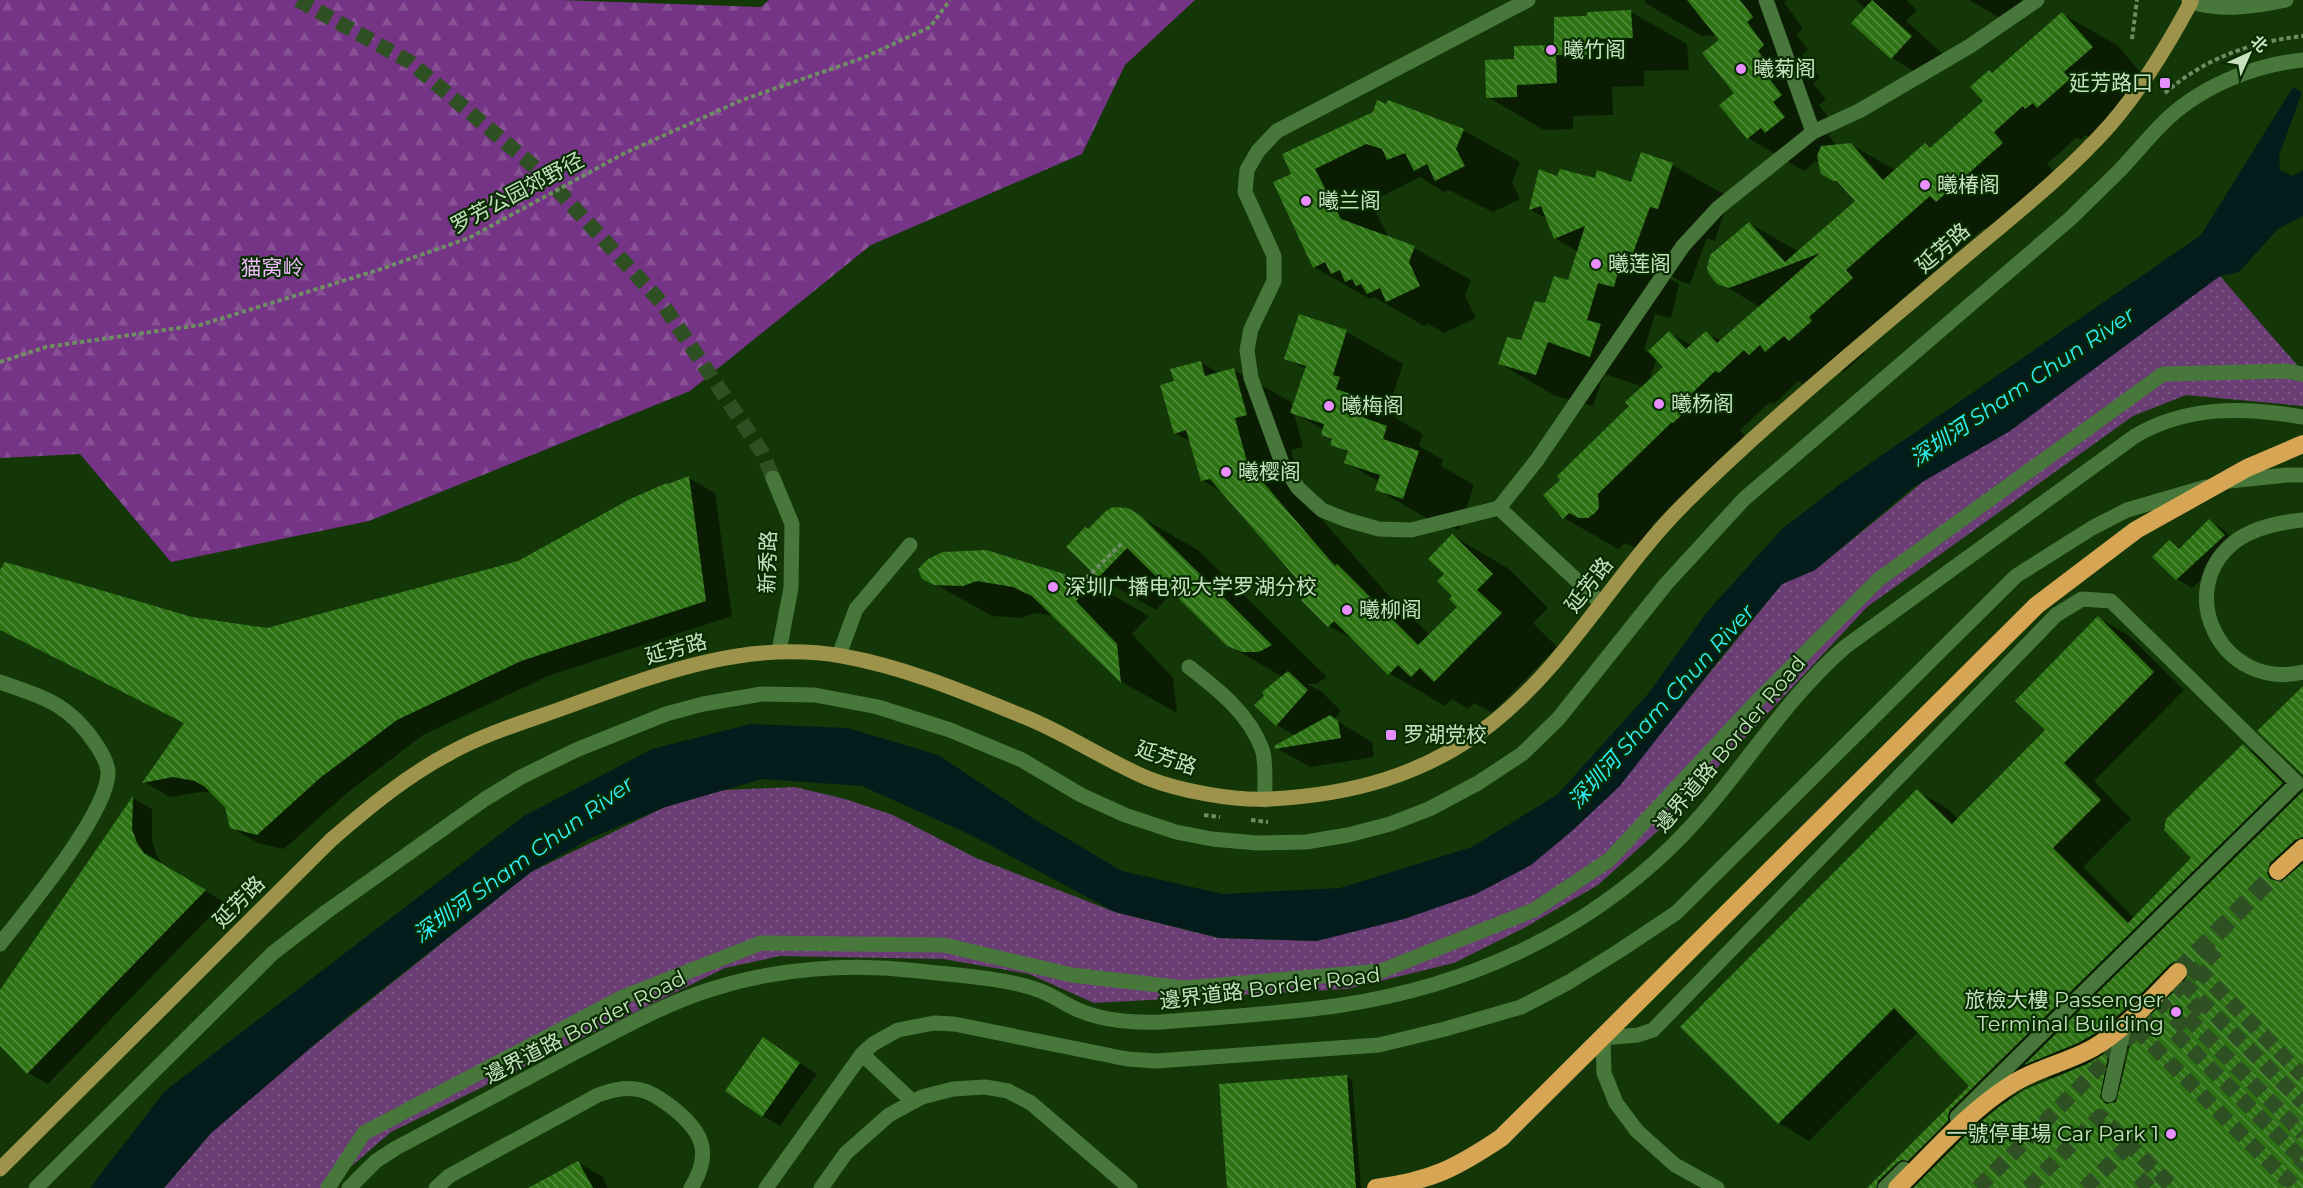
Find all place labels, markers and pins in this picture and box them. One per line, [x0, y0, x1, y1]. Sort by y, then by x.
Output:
place label: 曦竹阁 [1563, 37, 1626, 62]
marker: 曦竹阁 [1544, 43, 1558, 57]
place label: 曦菊阁 [1753, 56, 1816, 81]
marker: 曦菊阁 [1734, 62, 1748, 76]
place label: 延芳路口 [2069, 70, 2153, 95]
marker: 延芳路口 [2158, 76, 2172, 90]
place label: 曦椿阁 [1937, 172, 2000, 197]
marker: 曦椿阁 [1918, 178, 1932, 192]
place label: 曦兰阁 [1318, 188, 1381, 213]
marker: 曦兰阁 [1299, 194, 1313, 208]
place label: 曦莲阁 [1608, 251, 1671, 276]
marker: 曦莲阁 [1589, 257, 1603, 271]
place label: 曦杨阁 [1671, 391, 1734, 416]
place label: 曦梅阁 [1341, 393, 1404, 418]
marker: 曦杨阁 [1652, 397, 1666, 411]
marker: 曦梅阁 [1322, 399, 1336, 413]
place label: 曦樱阁 [1238, 459, 1301, 484]
marker: 曦樱阁 [1219, 465, 1233, 479]
place label: 深圳广播电视大学罗湖分校 [1065, 574, 1317, 599]
marker: 深圳广播电视大学罗湖分校 [1046, 580, 1060, 594]
place label: 曦柳阁 [1359, 597, 1422, 622]
marker: 曦柳阁 [1340, 603, 1354, 617]
place label: 罗湖党校 [1403, 722, 1487, 747]
marker: 罗湖党校 [1384, 728, 1398, 742]
place label: 旅檢大樓 Passenger Terminal Building [1964, 987, 2164, 1036]
marker: 旅檢大樓 Passenger Terminal Building [2169, 1005, 2183, 1019]
place label: 一號停車場 Car Park 1 [1946, 1121, 2159, 1146]
marker: 一號停車場 Car Park 1 [2164, 1127, 2178, 1141]

